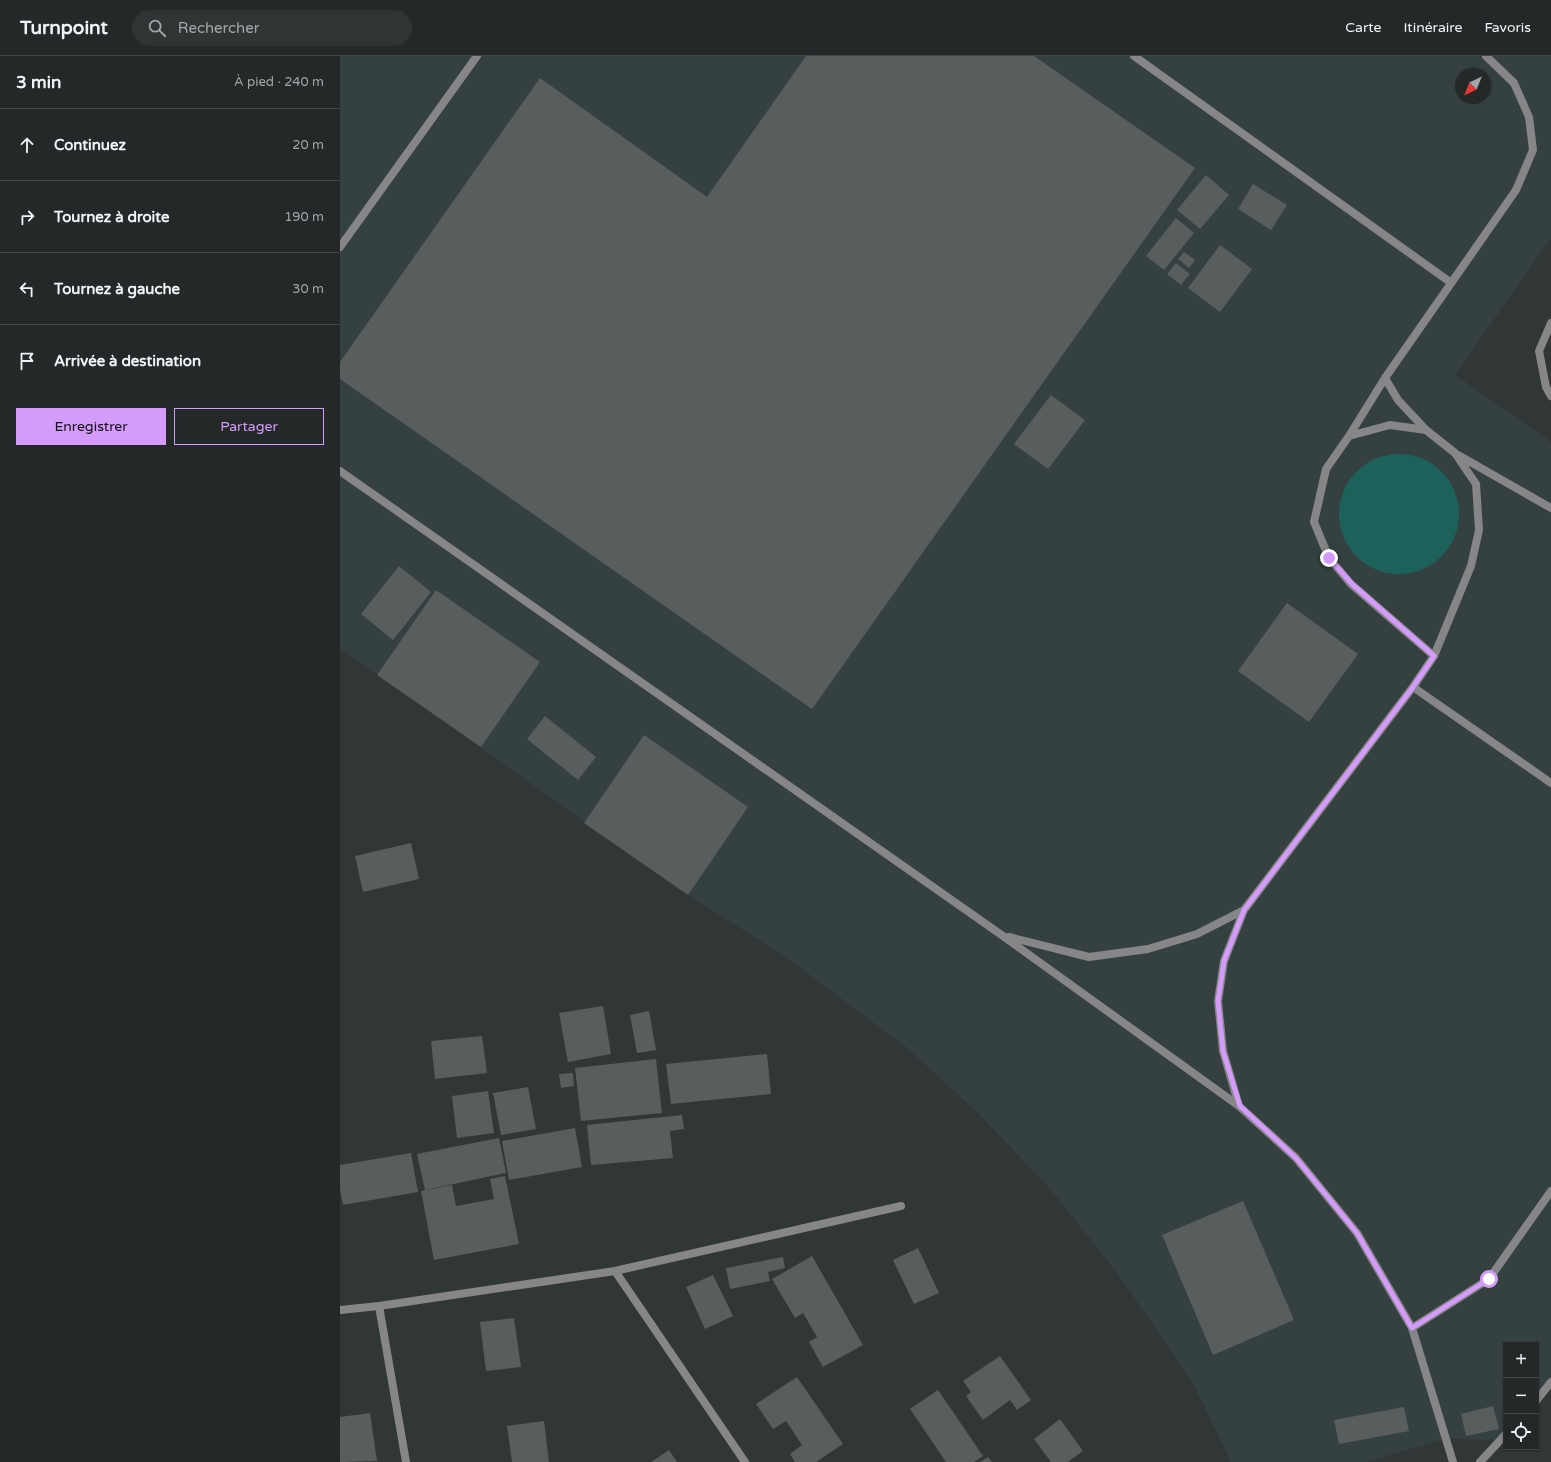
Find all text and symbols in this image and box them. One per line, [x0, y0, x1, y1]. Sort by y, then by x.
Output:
search box [132, 10, 412, 46]
text: Turnpoint [20, 17, 108, 39]
icon: search [146, 17, 168, 39]
text: Rechercher [178, 19, 259, 37]
text: Carte [1345, 19, 1381, 36]
text: Itinéraire [1403, 19, 1462, 36]
text: Favoris [1484, 19, 1531, 36]
north arrow [1455, 68, 1491, 104]
text: 3 min [16, 72, 61, 93]
text: À pied · 240 m [234, 74, 324, 90]
icon: ahead [16, 134, 38, 156]
text: Continuez [54, 136, 126, 154]
text: 20 m [292, 137, 324, 153]
icon: right [16, 206, 38, 228]
text: Tournez à droite [54, 208, 169, 226]
text: 190 m [284, 209, 324, 225]
icon: left [16, 278, 38, 300]
text: Tournez à gauche [54, 280, 180, 298]
text: 30 m [292, 281, 324, 297]
icon: arrive [16, 350, 38, 372]
text: Arrivée à destination [54, 352, 201, 370]
button: Enregistrer [16, 408, 166, 445]
button: Partager [174, 408, 324, 445]
route end [1320, 549, 1338, 567]
route start [1480, 1270, 1498, 1288]
map controls [1503, 1342, 1539, 1450]
button: + [1503, 1342, 1539, 1378]
button: − [1503, 1378, 1539, 1414]
button: locate [1503, 1414, 1539, 1450]

